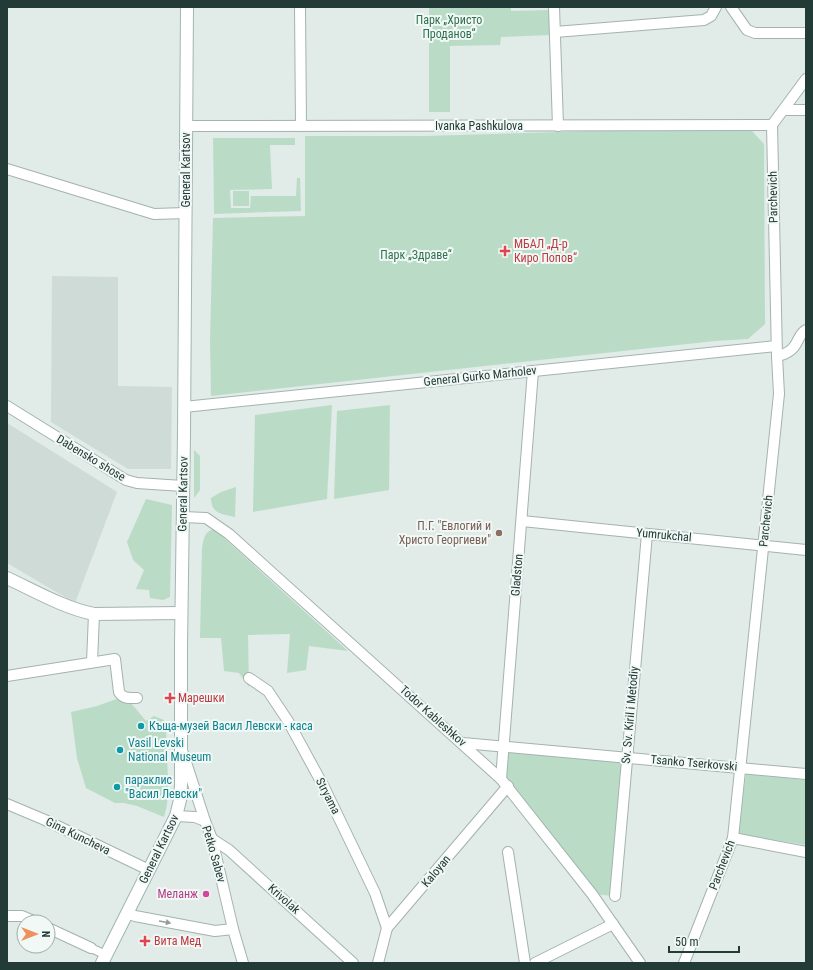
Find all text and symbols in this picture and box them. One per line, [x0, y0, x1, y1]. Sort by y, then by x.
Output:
park label: Парк „Христо Проданов“ [416, 13, 482, 41]
street label: Ivanka Pashkulova [435, 119, 523, 133]
street label: General Kartsov [179, 132, 193, 208]
street label: Parchevich [766, 171, 780, 223]
place label: МБАЛ „Д-р Киро Попов“ [514, 237, 577, 265]
marker: МБАЛ „Д-р Киро Попов“ [499, 245, 511, 257]
park label: Парк „Здраве“ [380, 248, 452, 262]
street label: General Gurko Marholev [423, 363, 537, 389]
street label: Dabensko shose [54, 432, 128, 484]
street label: General Kartsov [175, 456, 191, 532]
street label: Parchevich [756, 494, 776, 548]
place label: П.Г. "Евлогий и Христо Георгиеви" [399, 519, 491, 547]
street label: Yumrukchal [636, 526, 692, 544]
marker: П.Г. "Евлогий и Христо Георгиеви" [494, 528, 504, 538]
street label: Gladston [508, 553, 526, 597]
street label: Sv. Sv. Kiril i Metodiy [619, 666, 641, 764]
street label: Todor Kableshkov [397, 683, 469, 749]
place label: Марешки [178, 691, 225, 705]
marker: Марешки [165, 693, 175, 703]
place label: Къща-музей Васил Левски - каса [149, 719, 313, 733]
marker: Къща-музей Васил Левски - каса [136, 721, 146, 731]
place label: Vasil Levski National Museum [128, 736, 211, 764]
marker: Vasil Levski National Museum [115, 745, 125, 755]
street label: Tsanko Tserkovski [650, 752, 738, 774]
place label: параклис "Васил Левски" [125, 773, 202, 801]
street label: Stryama [313, 775, 343, 817]
marker: параклис "Васил Левски" [112, 782, 122, 792]
street label: General Kartsov [136, 812, 182, 886]
street label: Gina Kuncheva [44, 814, 113, 858]
street label: Petko Sabev [199, 824, 229, 884]
street label: Parchevich [706, 838, 738, 892]
street label: Kaloyan [419, 852, 454, 890]
street label: Krivolak [265, 881, 303, 917]
place label: Меланж [157, 887, 198, 901]
marker: Меланж [201, 889, 211, 899]
north arrow [16, 914, 56, 954]
one-way arrow [159, 919, 171, 925]
scale bar [669, 928, 739, 954]
text: N [39, 931, 52, 938]
place label: Вита Мед [154, 934, 202, 948]
marker: Вита Мед [139, 935, 151, 947]
text: 50 m [675, 935, 699, 949]

